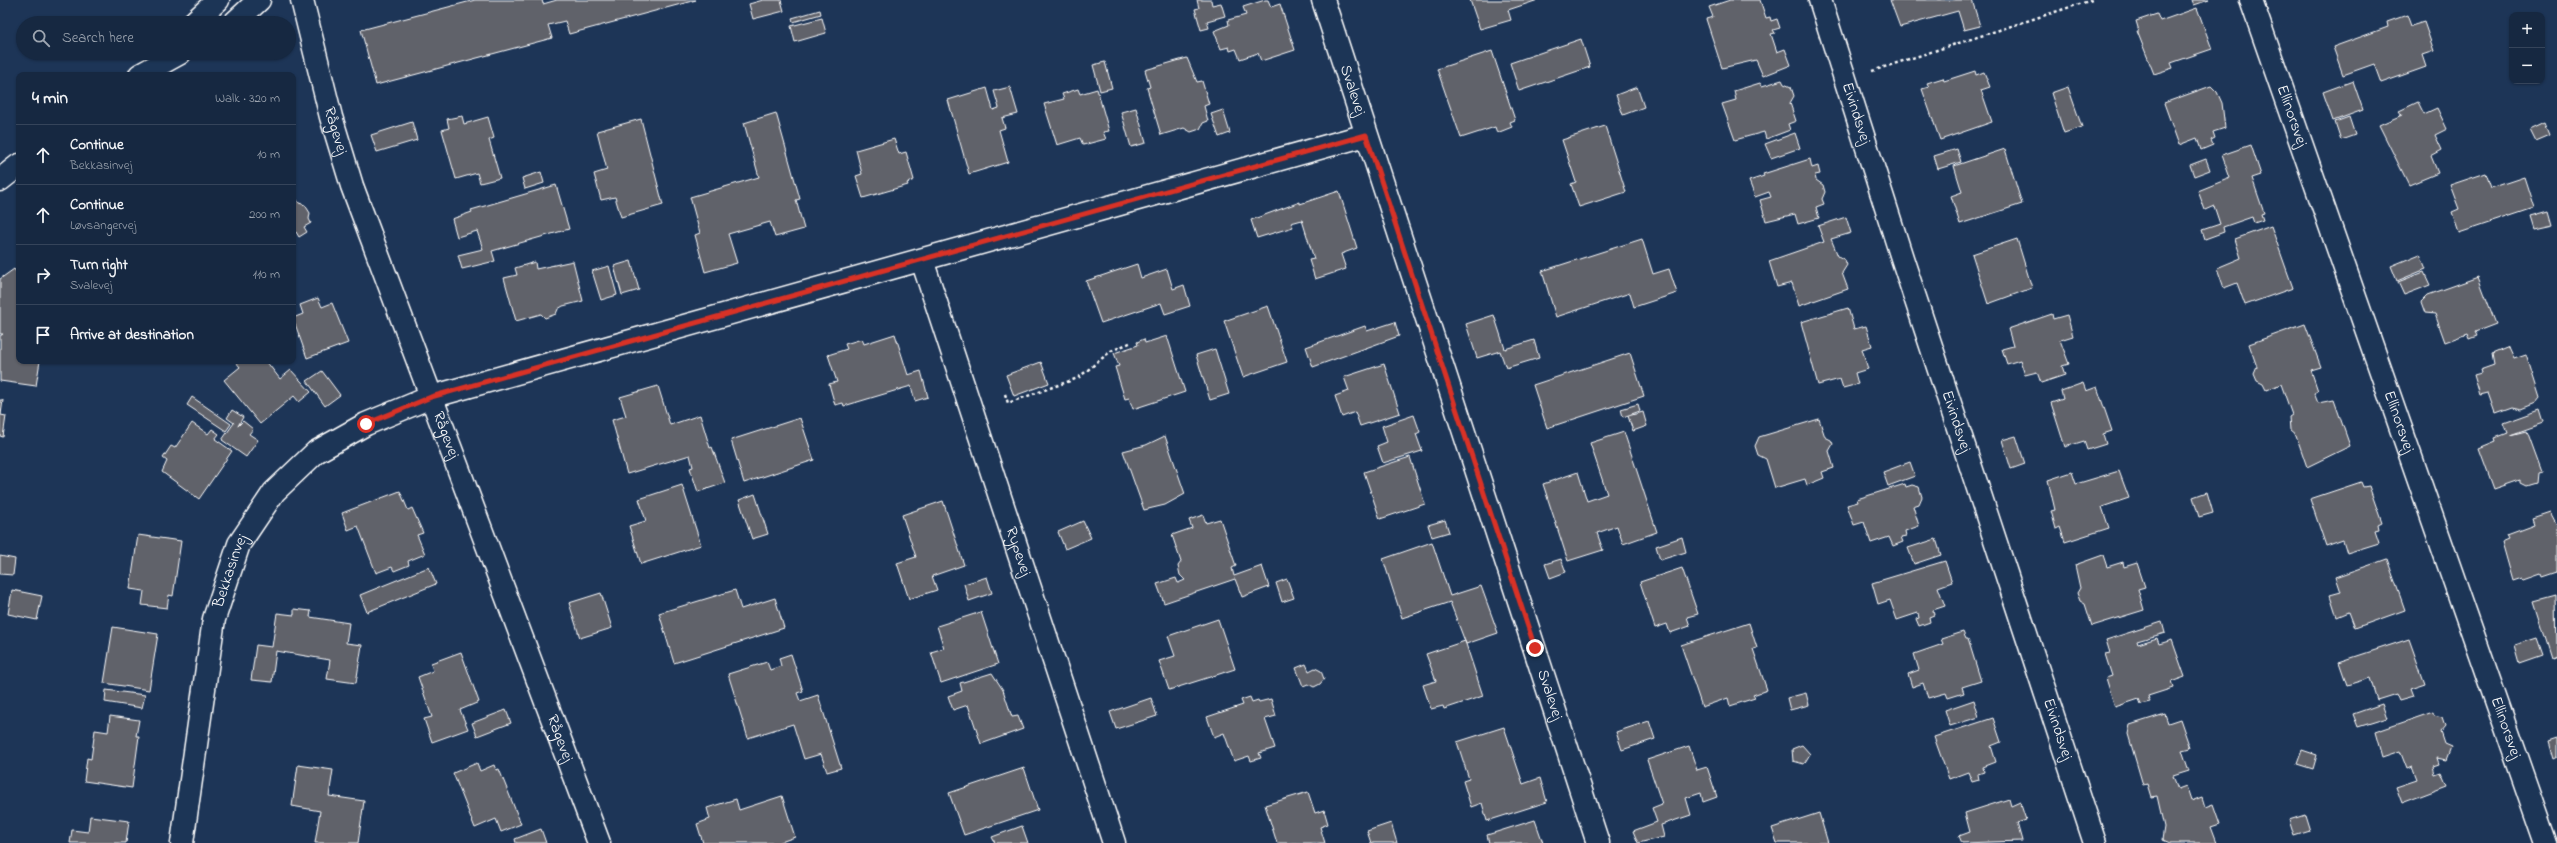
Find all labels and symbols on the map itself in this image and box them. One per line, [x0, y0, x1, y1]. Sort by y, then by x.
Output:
street label: Svalevej [1333, 62, 1372, 120]
street label: Eivindsvej [1835, 79, 1877, 148]
street label: Ellinorsvej [2270, 82, 2314, 151]
street label: Rågevej [317, 104, 354, 158]
street label: Eivindsvej [1935, 388, 1978, 456]
street label: Ellinorsvej [2377, 388, 2421, 457]
street label: Rågevej [426, 408, 466, 463]
route start [357, 415, 375, 433]
street label: Rypevej [999, 524, 1038, 580]
street label: Bekkasinvej [206, 528, 255, 612]
route end [1526, 639, 1544, 657]
street label: Svalevej [1530, 667, 1569, 724]
street label: Ellinorsvej [2484, 693, 2528, 763]
street label: Eivindsvej [2036, 695, 2079, 764]
street label: Rågevej [540, 711, 580, 766]

